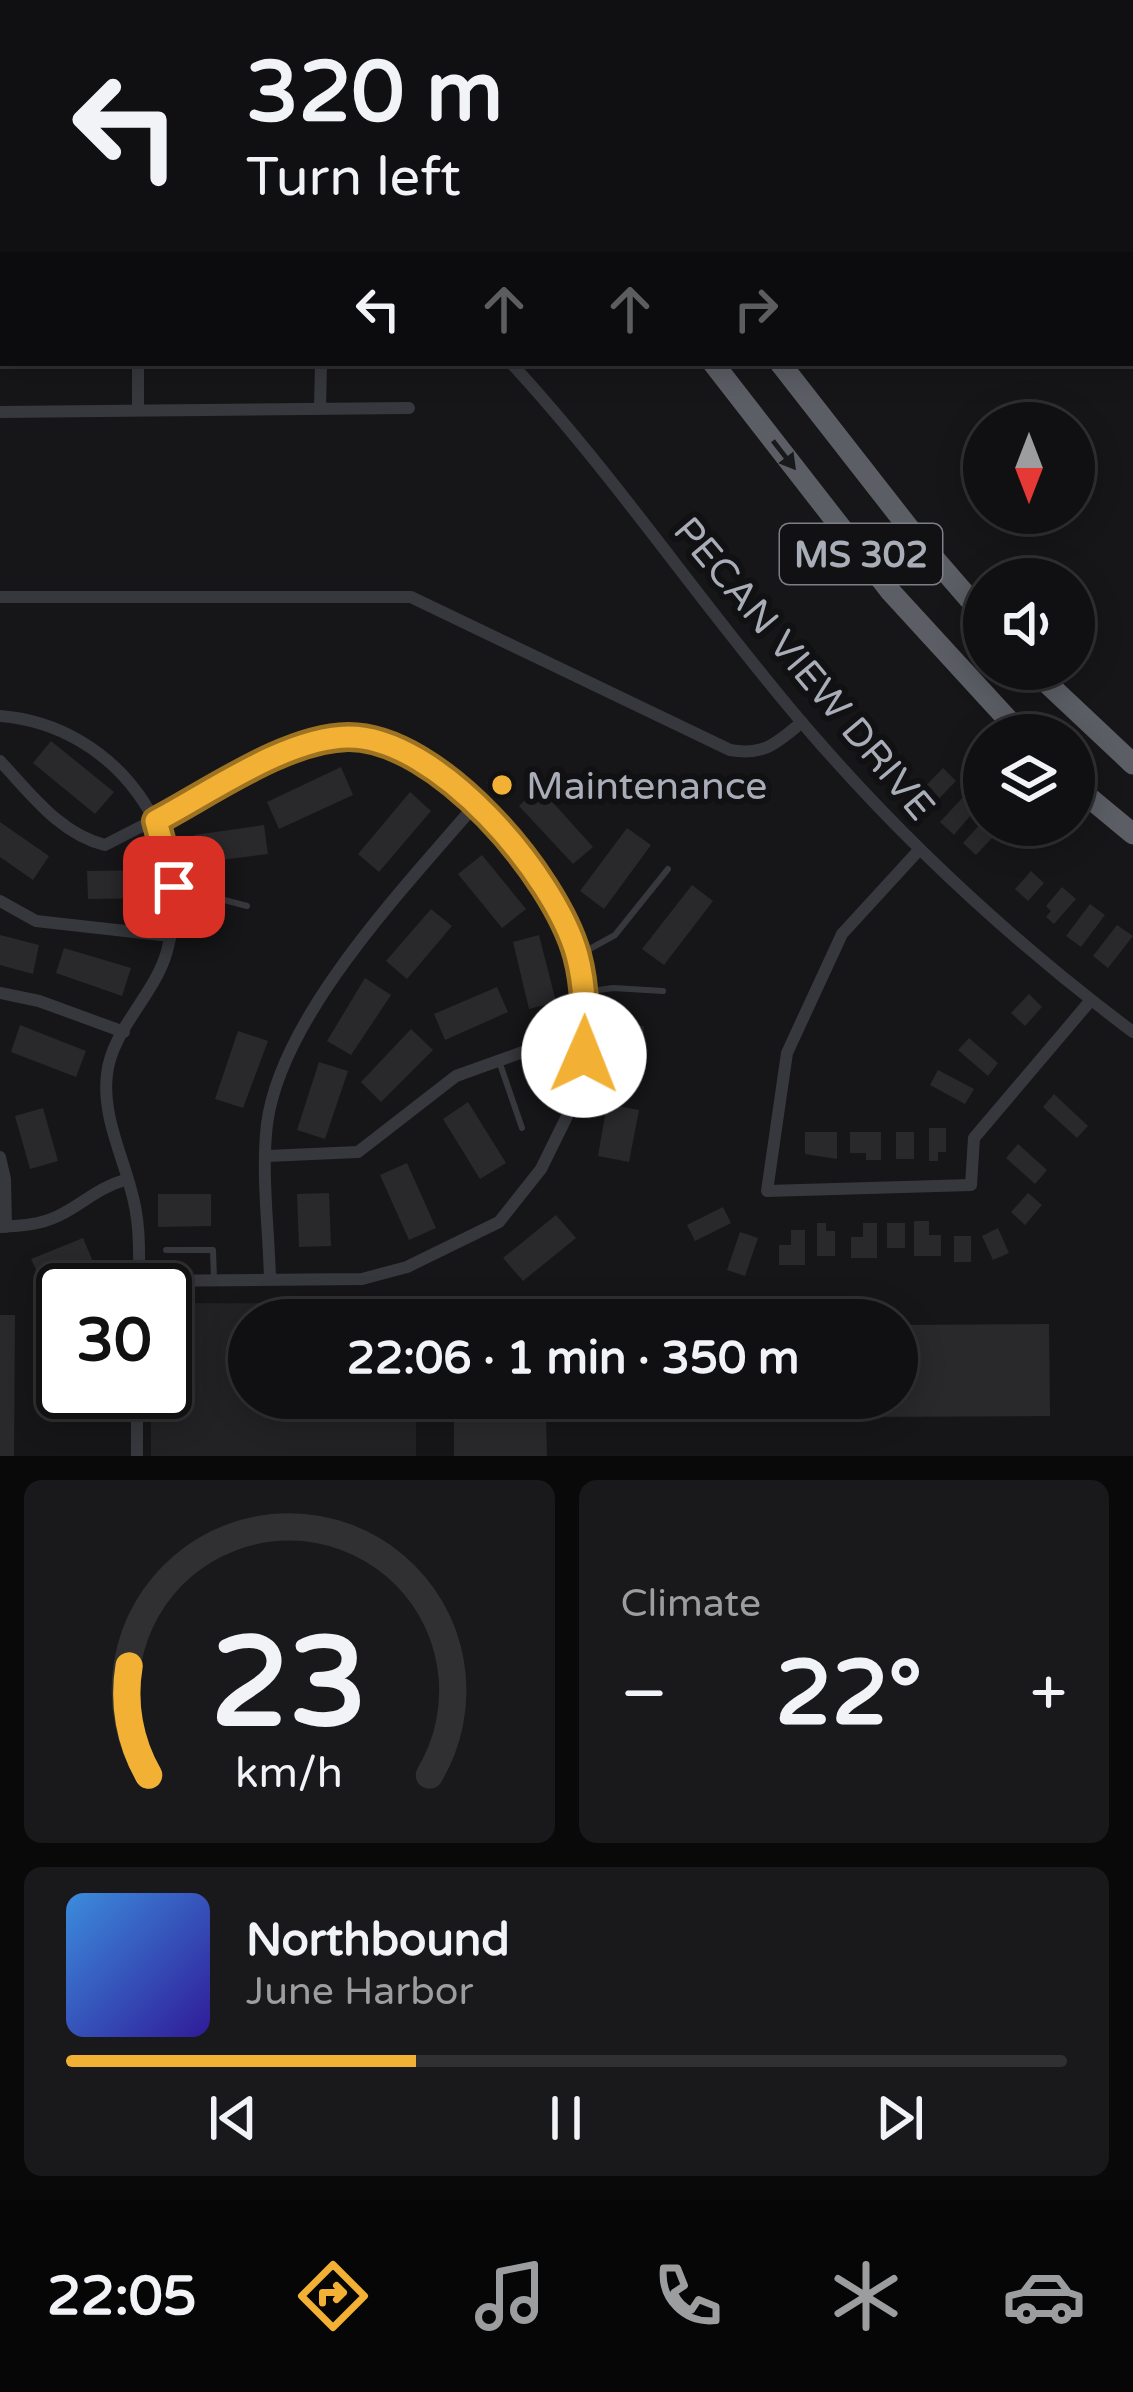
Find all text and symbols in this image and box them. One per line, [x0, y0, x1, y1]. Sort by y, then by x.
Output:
text: 320 m [246, 43, 503, 144]
icon: left [48, 48, 204, 204]
text: Turn left [246, 145, 461, 210]
icon: left [345, 276, 411, 342]
icon: ahead [471, 276, 537, 342]
icon: ahead [597, 276, 663, 342]
icon: right [723, 276, 789, 342]
north arrow [963, 402, 1095, 534]
map controls [963, 402, 1095, 846]
one-way arrow [772, 440, 796, 471]
street label: PECAN VIEW DRIVE [663, 508, 944, 830]
road number: MS 302 [780, 524, 942, 584]
button: sound [963, 558, 1095, 690]
button: layers [963, 714, 1095, 846]
place label: Maintenance [526, 763, 767, 810]
marker: Maintenance [489, 772, 515, 798]
pin [123, 836, 225, 938]
icon: arrive [141, 854, 207, 920]
position arrow [521, 992, 647, 1118]
speed limit sign: 30 [36, 1263, 192, 1419]
text: 22:06 · 1 min · 350 m [347, 1332, 799, 1386]
text: Climate [621, 1580, 761, 1627]
text: 23 [211, 1609, 368, 1760]
text: 22° [775, 1640, 922, 1749]
text: − [621, 1654, 668, 1734]
text: + [1030, 1654, 1067, 1734]
text: km/h [235, 1747, 343, 1798]
text: Northbound [246, 1914, 510, 1968]
text: June Harbor [246, 1968, 473, 2015]
icon: previous [200, 2085, 266, 2151]
icon: pause [533, 2085, 599, 2151]
icon: next [867, 2085, 933, 2151]
icon: directions [291, 2254, 375, 2338]
icon: music [468, 2254, 552, 2338]
icon: phone [646, 2254, 730, 2338]
icon: climate [824, 2254, 908, 2338]
icon: car [1002, 2254, 1086, 2338]
text: 22:05 [47, 2264, 197, 2329]

